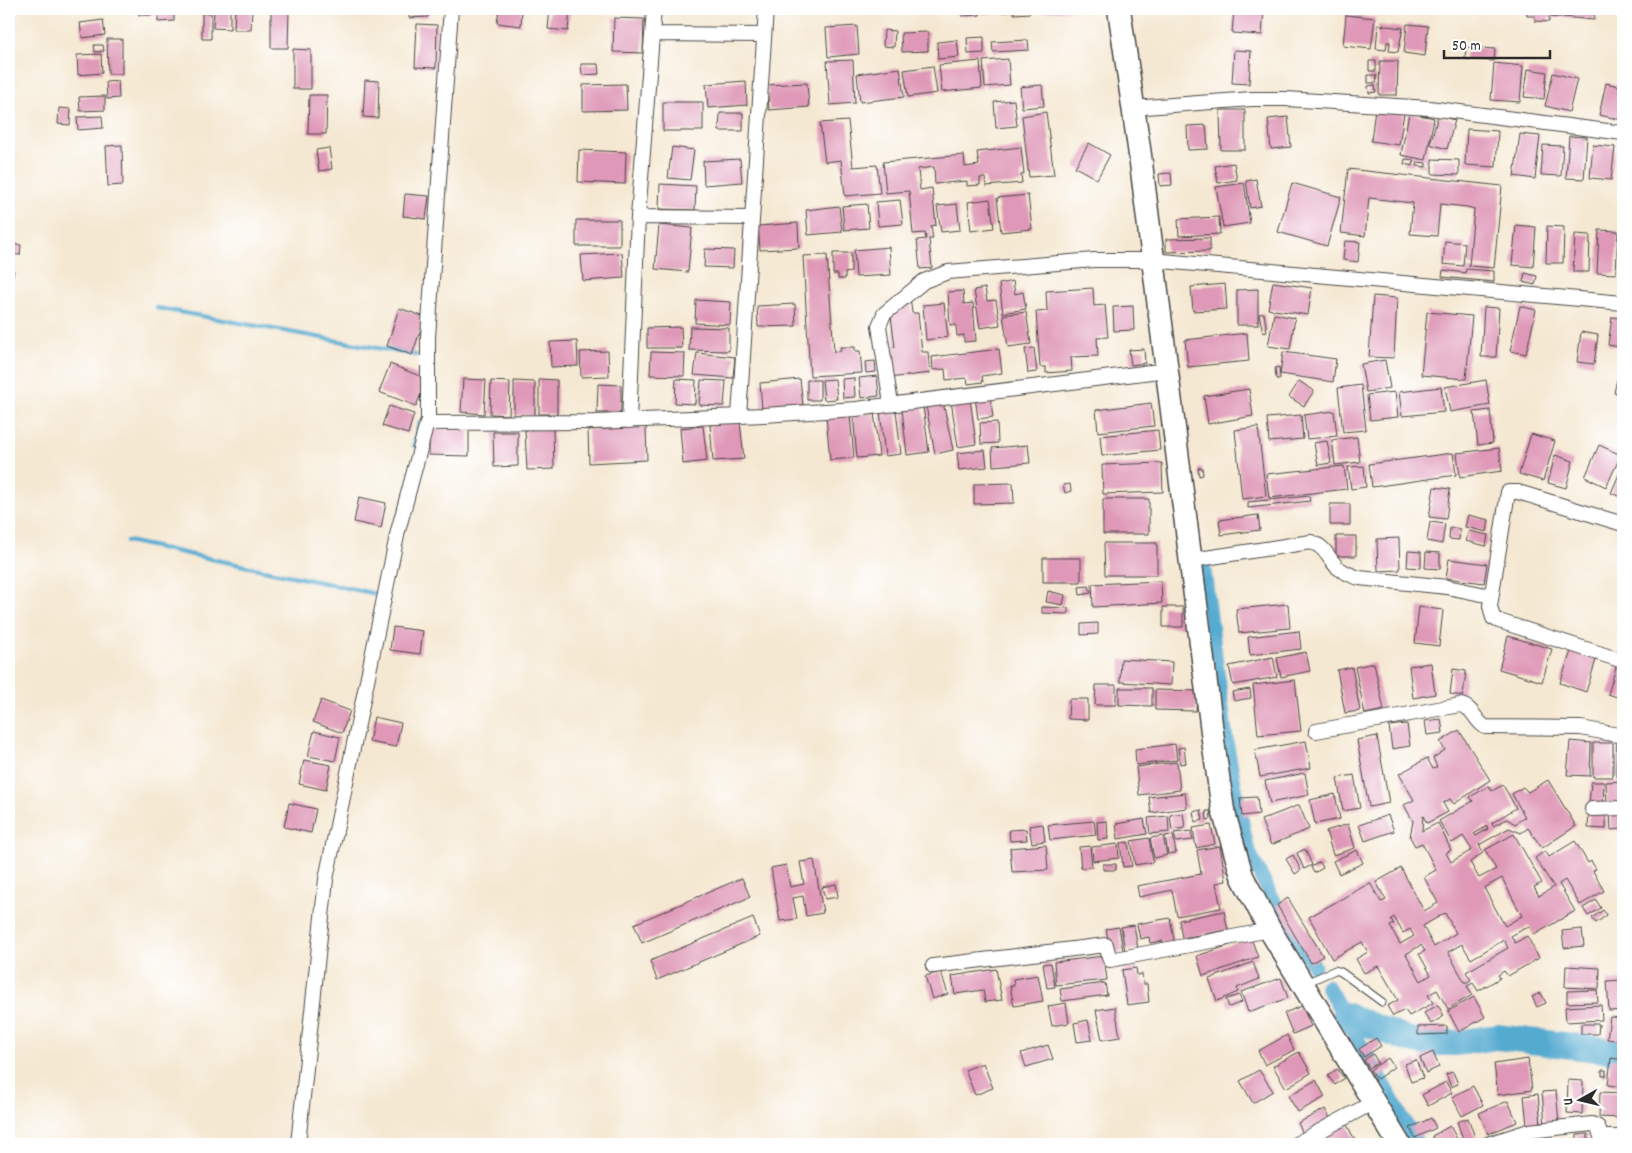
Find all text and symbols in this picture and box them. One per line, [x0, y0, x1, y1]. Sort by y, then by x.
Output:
scale bar [1444, 28, 1551, 60]
text: 50 m [1452, 36, 1481, 58]
north arrow [1554, 1076, 1604, 1126]
text: U [1559, 1097, 1579, 1106]

